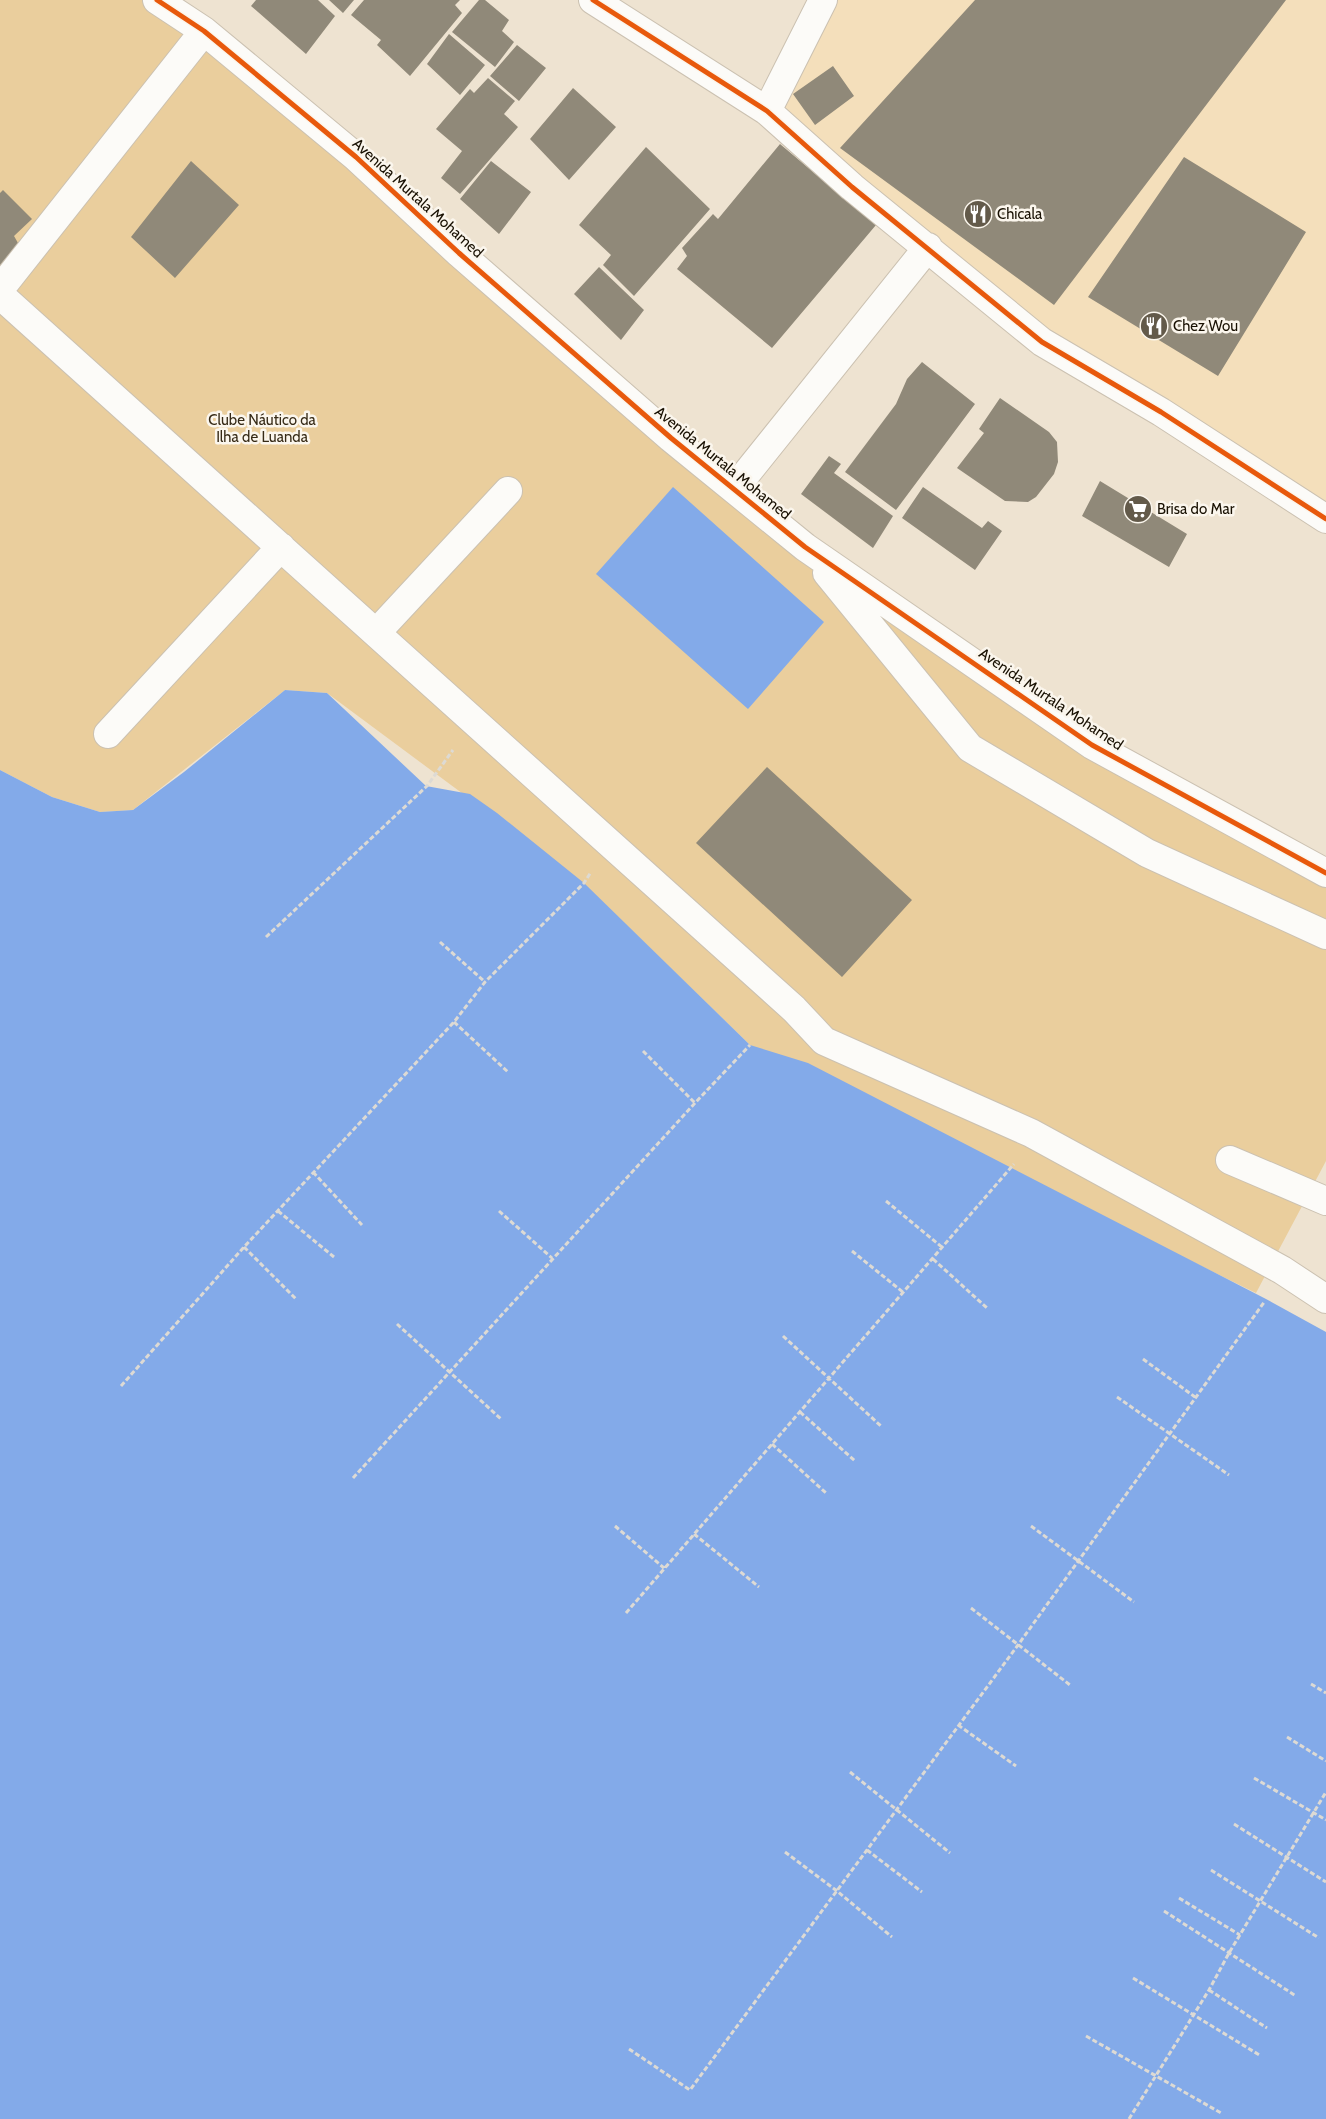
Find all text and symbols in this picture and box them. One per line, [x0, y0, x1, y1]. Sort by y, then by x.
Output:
street label: Avenida Murtala Mohamed [349, 134, 487, 262]
restaurant icon: Chicala [963, 199, 993, 229]
place label: Chicala [997, 205, 1043, 223]
restaurant icon: Chez Wou [1139, 311, 1169, 341]
place label: Chez Wou [1173, 317, 1238, 335]
street label: Avenida Murtala Mohamed [651, 403, 795, 523]
park label: Clube Náutico da Ilha de Luanda [208, 411, 317, 446]
supermarket icon: Brisa do Mar [1123, 494, 1153, 524]
place label: Brisa do Mar [1157, 500, 1235, 518]
street label: Avenida Murtala Mohamed [976, 644, 1126, 754]

